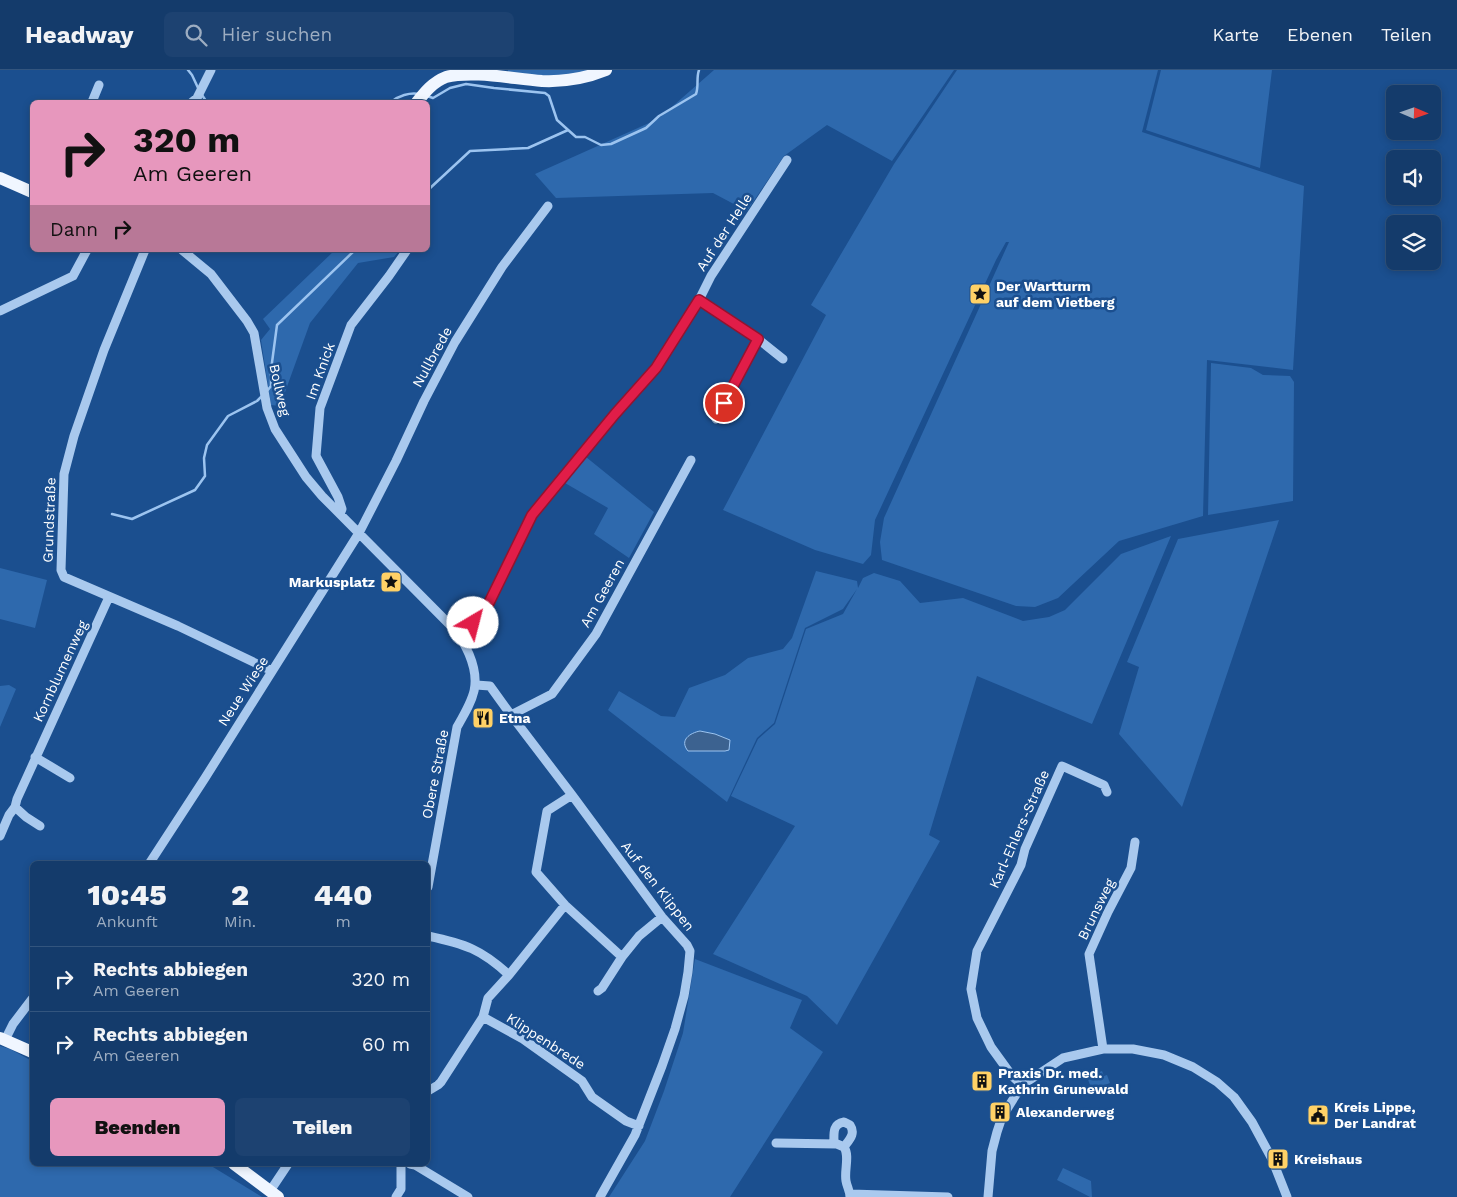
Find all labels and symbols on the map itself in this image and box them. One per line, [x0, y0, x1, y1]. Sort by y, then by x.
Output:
north arrow [1386, 85, 1441, 140]
street label: Auf der Helle [693, 190, 755, 274]
place label: Der Wartturm auf dem Vietberg [996, 278, 1115, 310]
place icon: Der Wartturm auf dem Vietberg [968, 282, 992, 306]
street label: Nullbrede [409, 324, 455, 390]
street label: Im Knick [302, 340, 338, 402]
street label: Bollweg [266, 362, 294, 418]
pin [703, 382, 745, 424]
street label: Grundstraße [40, 477, 58, 563]
street label: Am Geeren [577, 556, 627, 630]
place icon: Markusplatz [379, 570, 403, 594]
place label: Markusplatz [289, 574, 375, 590]
position arrow [446, 596, 498, 648]
street label: Kornblumenweg [29, 617, 91, 724]
street label: Neue Wiese [214, 653, 272, 729]
restaurant icon: Etna [471, 706, 495, 730]
place label: Etna [499, 710, 532, 726]
street label: Obere Straße [419, 728, 451, 820]
street label: Karl-Ehlers-Straße [986, 767, 1052, 891]
street label: Auf den Klippen [618, 838, 698, 934]
street label: Brunsweg [1074, 875, 1118, 942]
street label: Klippenbrede [504, 1010, 588, 1072]
place label: Praxis Dr. med. Kathrin Grunewald [998, 1065, 1129, 1097]
building icon: Praxis Dr. med. Kathrin Grunewald [970, 1069, 994, 1093]
place label: Kreis Lippe, Der Landrat [1334, 1099, 1416, 1131]
building icon: Alexanderweg [988, 1100, 1012, 1124]
public building icon: Kreis Lippe, Der Landrat [1306, 1103, 1330, 1127]
place label: Alexanderweg [1016, 1104, 1114, 1120]
building icon: Kreishaus [1266, 1147, 1290, 1171]
place label: Kreishaus [1294, 1151, 1363, 1167]

